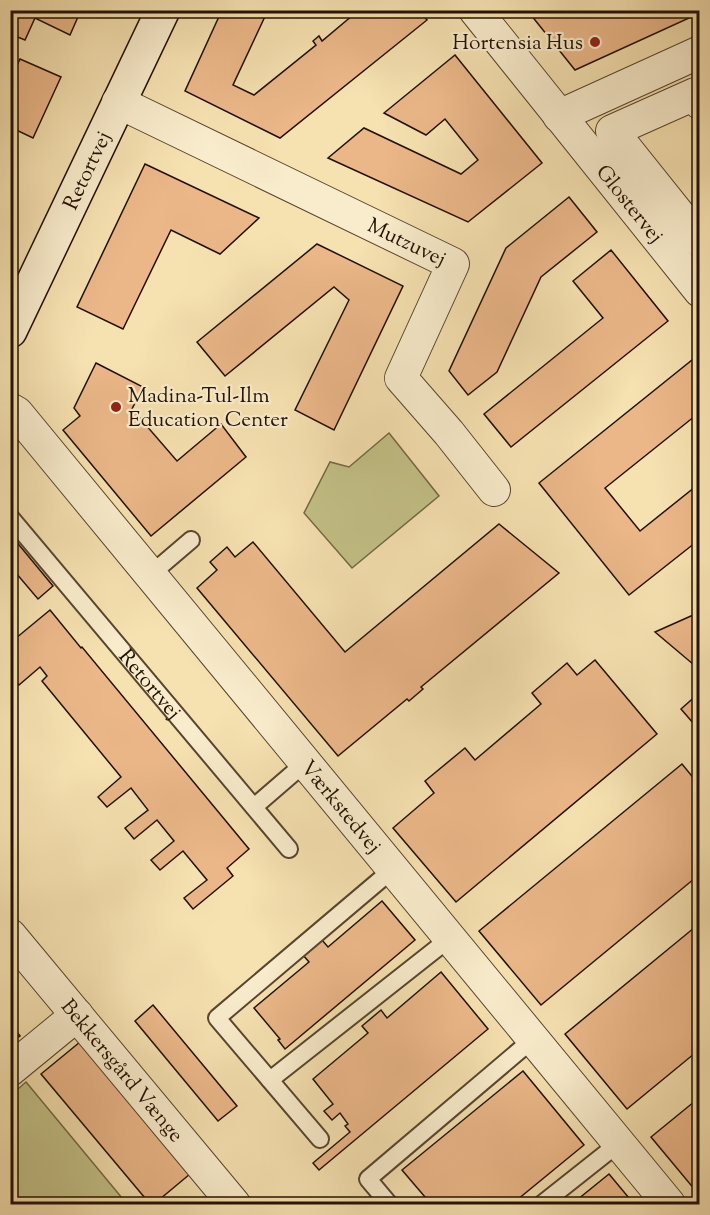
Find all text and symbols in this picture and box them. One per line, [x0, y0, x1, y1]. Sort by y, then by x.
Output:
place label: Hortensia Hus [452, 29, 583, 59]
marker: Hortensia Hus [588, 35, 602, 49]
street label: Retortvej [57, 127, 120, 215]
street label: Glostervej [588, 159, 669, 251]
street label: Mutzuvej [362, 212, 451, 275]
place label: Madina-Tul-Ilm Education Center [128, 382, 288, 436]
marker: Madina-Tul-Ilm Education Center [109, 400, 123, 414]
street label: Retortvej [110, 643, 187, 727]
street label: Værkstedvej [292, 755, 387, 861]
street label: Bekkersgård Vænge [53, 993, 190, 1150]

